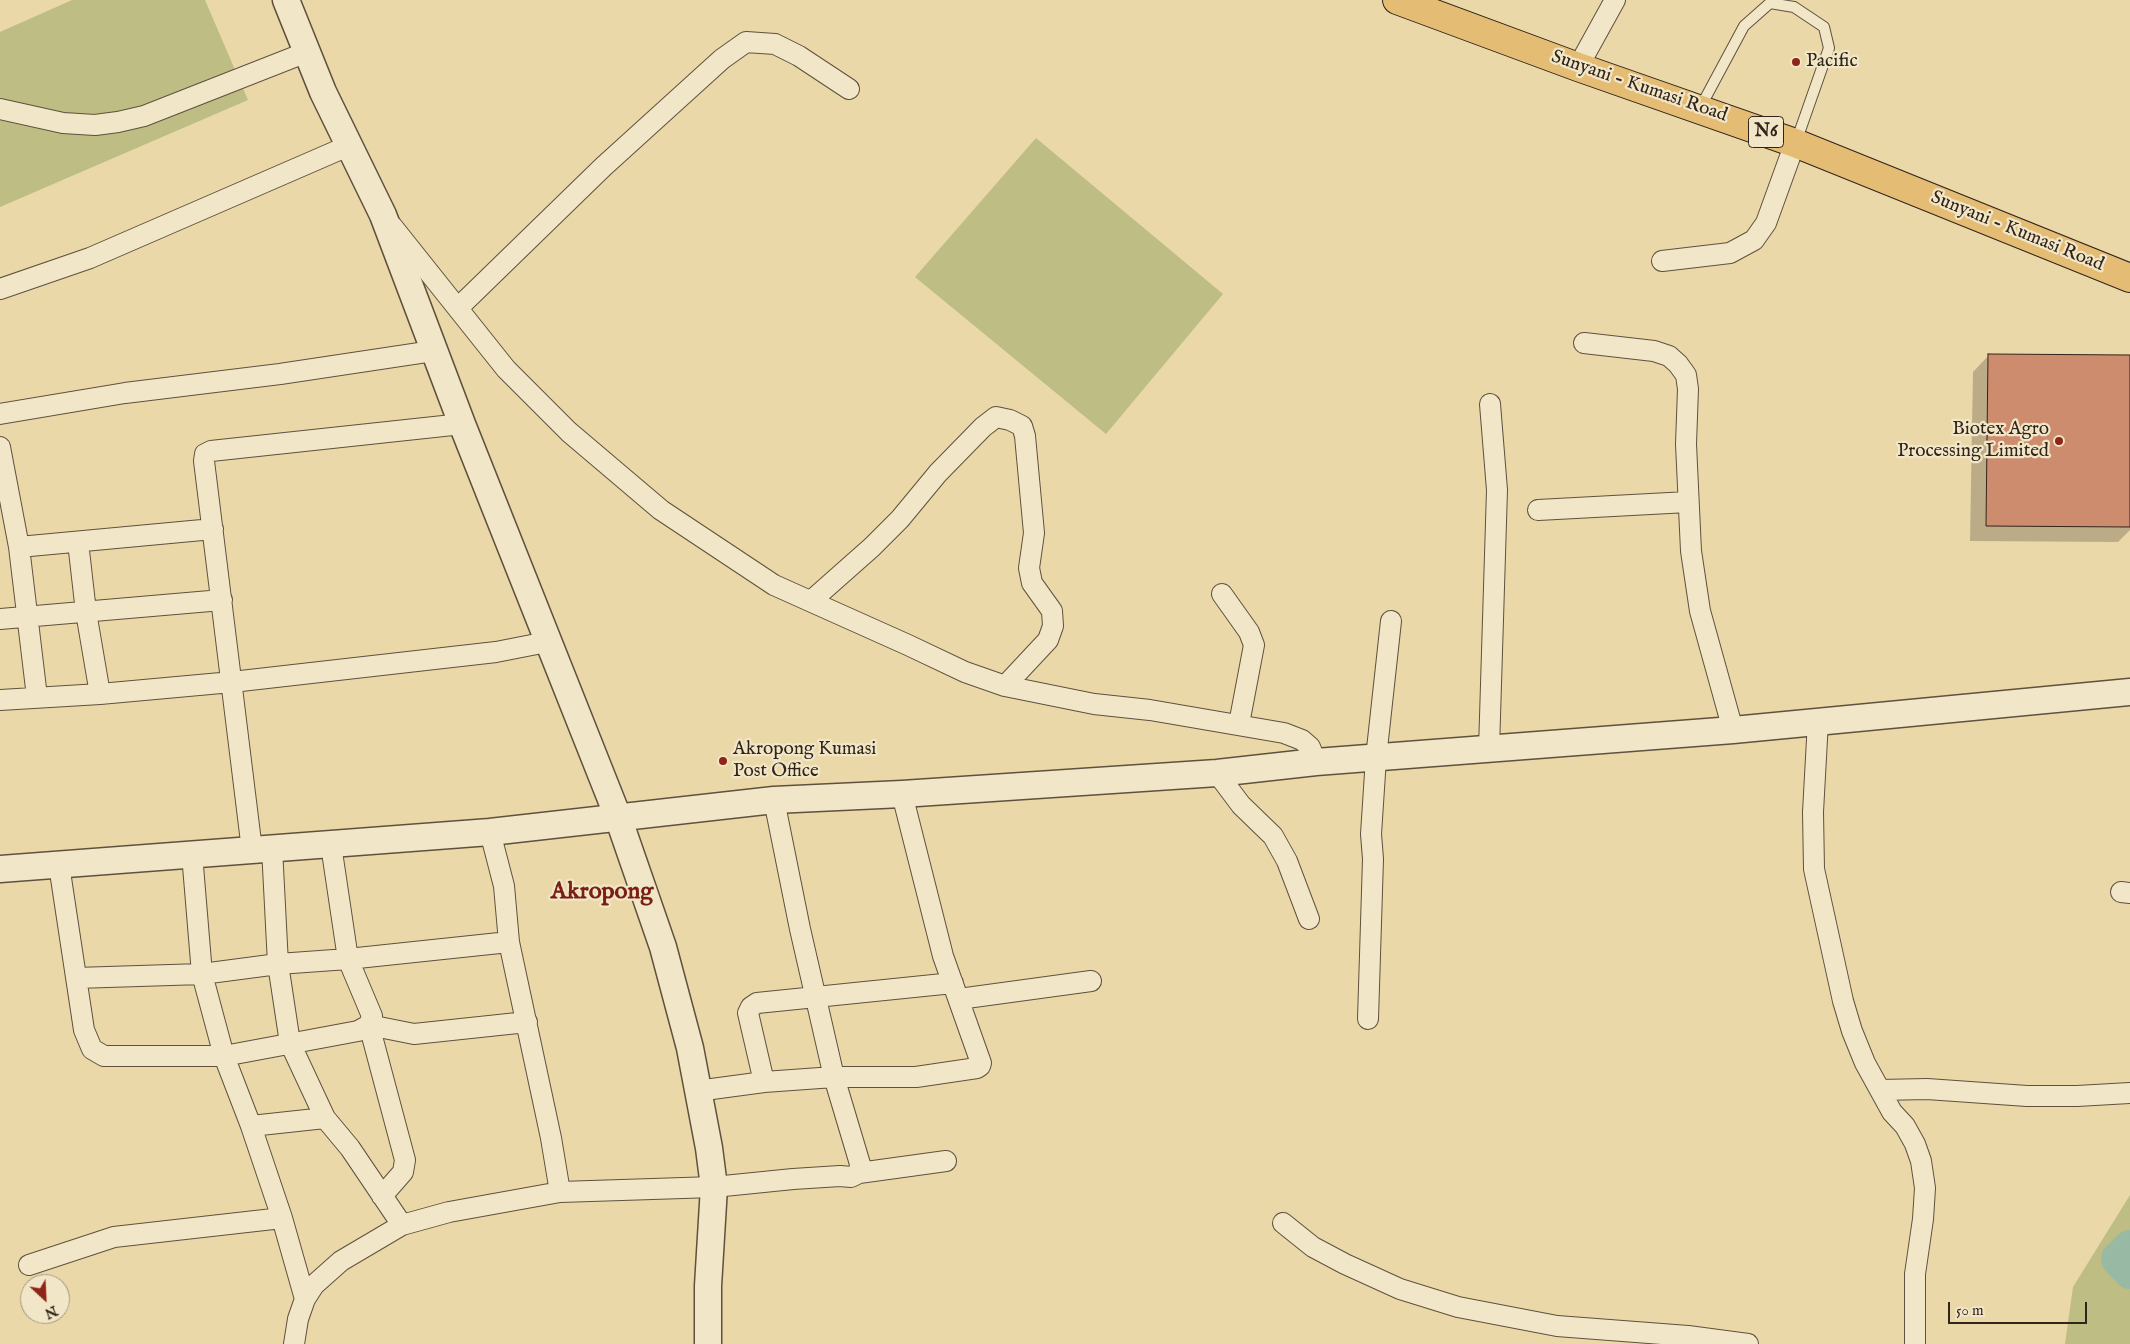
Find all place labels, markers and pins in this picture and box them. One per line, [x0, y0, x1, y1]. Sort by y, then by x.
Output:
place label: Pacific [1806, 51, 1858, 73]
marker: Pacific [1790, 56, 1802, 68]
place label: Biotex Agro Processing Limited [1897, 419, 2049, 463]
marker: Biotex Agro Processing Limited [2053, 435, 2065, 447]
place label: Akropong Kumasi Post Office [733, 739, 876, 783]
marker: Akropong Kumasi Post Office [717, 755, 729, 767]

